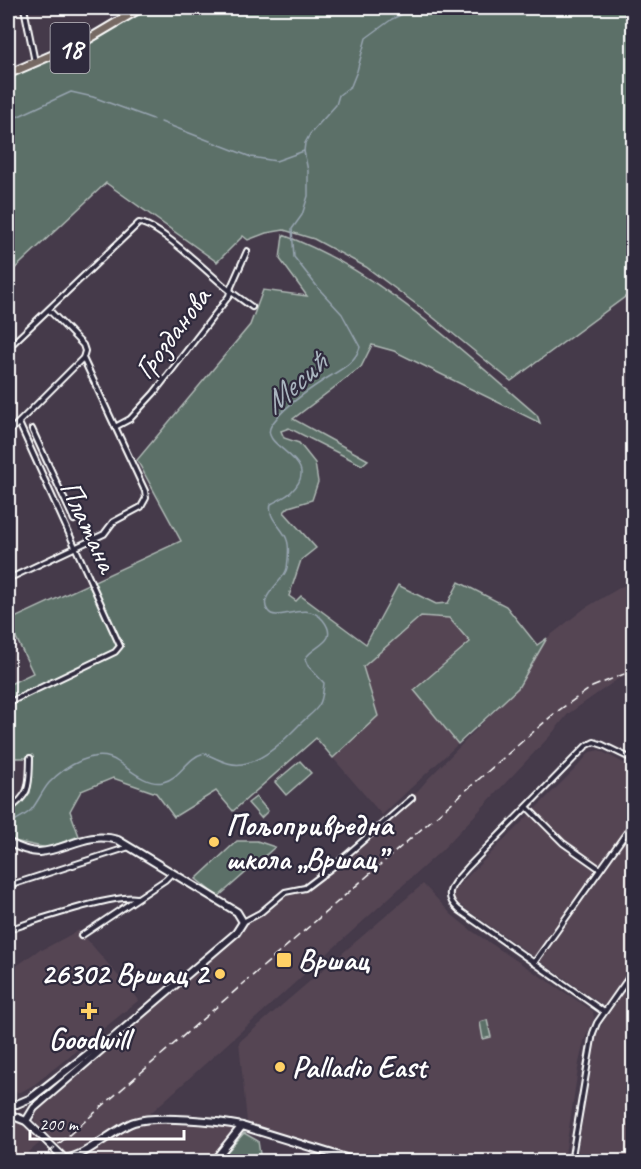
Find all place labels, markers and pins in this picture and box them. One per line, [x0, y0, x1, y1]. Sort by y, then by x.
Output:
place label: Пољопривредна школа „Вршац” [226, 806, 395, 878]
marker: Пољопривредна школа „Вршац” [207, 835, 221, 849]
place label: Вршац [298, 941, 371, 979]
marker: Вршац [275, 951, 293, 969]
place label: 26302 Вршац 2 [41, 955, 210, 993]
marker: 26302 Вршац 2 [213, 967, 227, 981]
marker: Goodwill [82, 1004, 96, 1018]
place label: Goodwill [49, 1020, 135, 1058]
place label: Palladio East [292, 1048, 429, 1086]
marker: Palladio East [273, 1060, 287, 1074]

